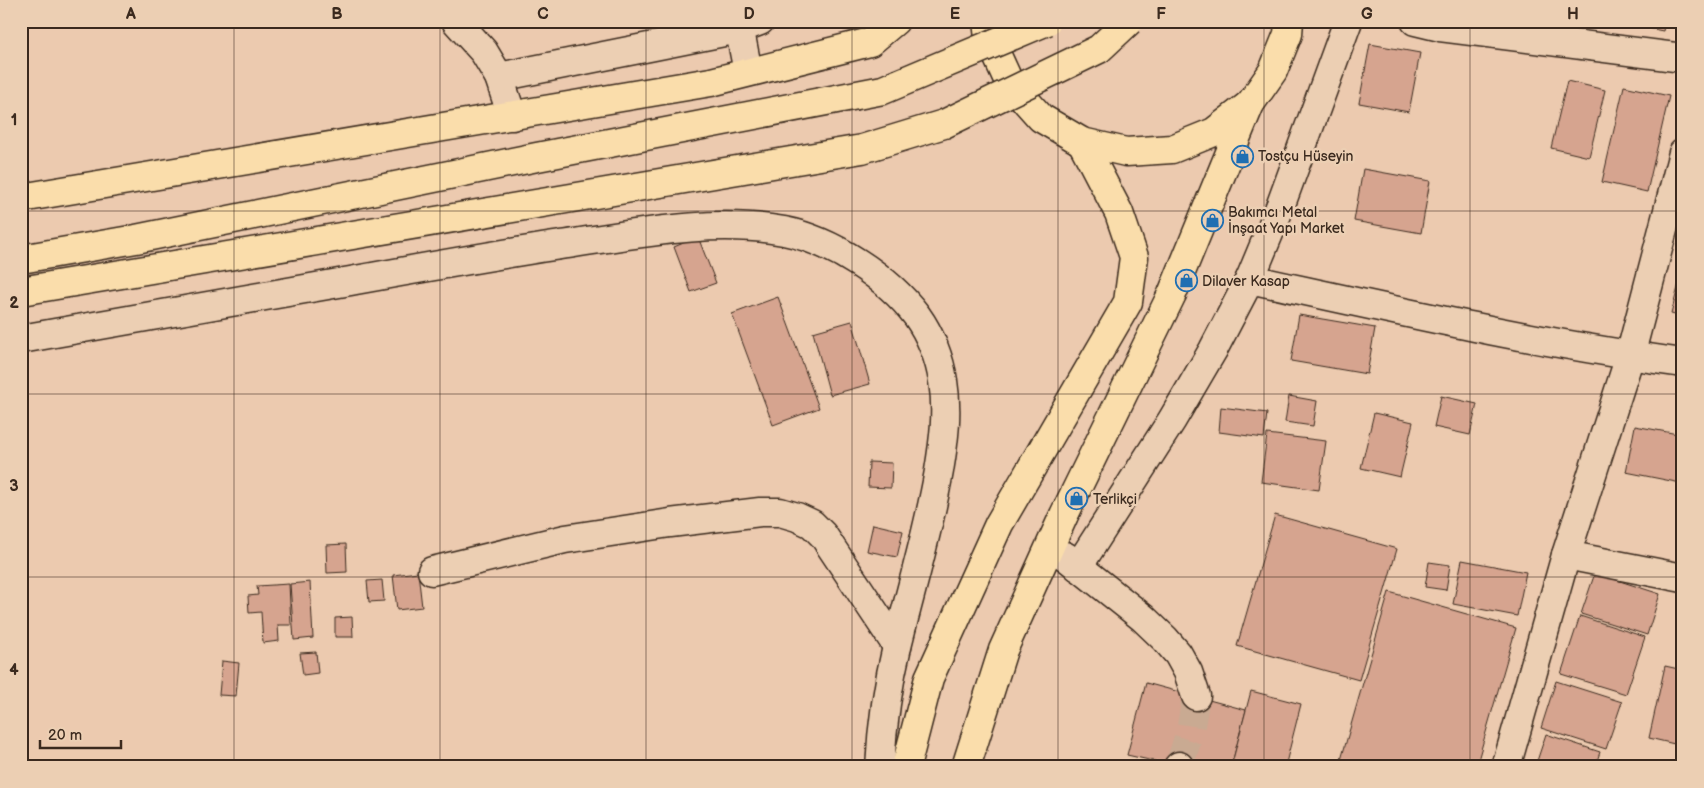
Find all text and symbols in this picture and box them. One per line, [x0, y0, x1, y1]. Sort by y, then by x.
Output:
text: A [125, 5, 136, 24]
text: B [331, 5, 343, 24]
text: C [537, 5, 549, 24]
text: D [743, 5, 755, 24]
text: E [950, 5, 960, 24]
text: F [1156, 5, 1166, 24]
text: G [1361, 5, 1373, 24]
text: H [1567, 5, 1579, 24]
text: 1 [11, 111, 17, 130]
shop icon: Tostçu Hüseyin [1230, 144, 1254, 168]
place label: Tostçu Hüseyin [1258, 148, 1354, 165]
place label: Bakımcı Metal İnşaat Yapı Market [1228, 204, 1345, 237]
shop icon: Bakımcı Metal İnşaat Yapı Market [1200, 208, 1224, 232]
shop icon: Dilaver Kasap [1174, 269, 1198, 293]
place label: Dilaver Kasap [1202, 273, 1290, 290]
text: 2 [9, 294, 19, 313]
text: 3 [9, 477, 19, 496]
shop icon: Terlikçi [1065, 487, 1089, 511]
place label: Terlikçi [1093, 491, 1137, 508]
text: 4 [9, 661, 19, 680]
scale bar [40, 718, 121, 750]
text: 20 m [48, 726, 82, 745]

